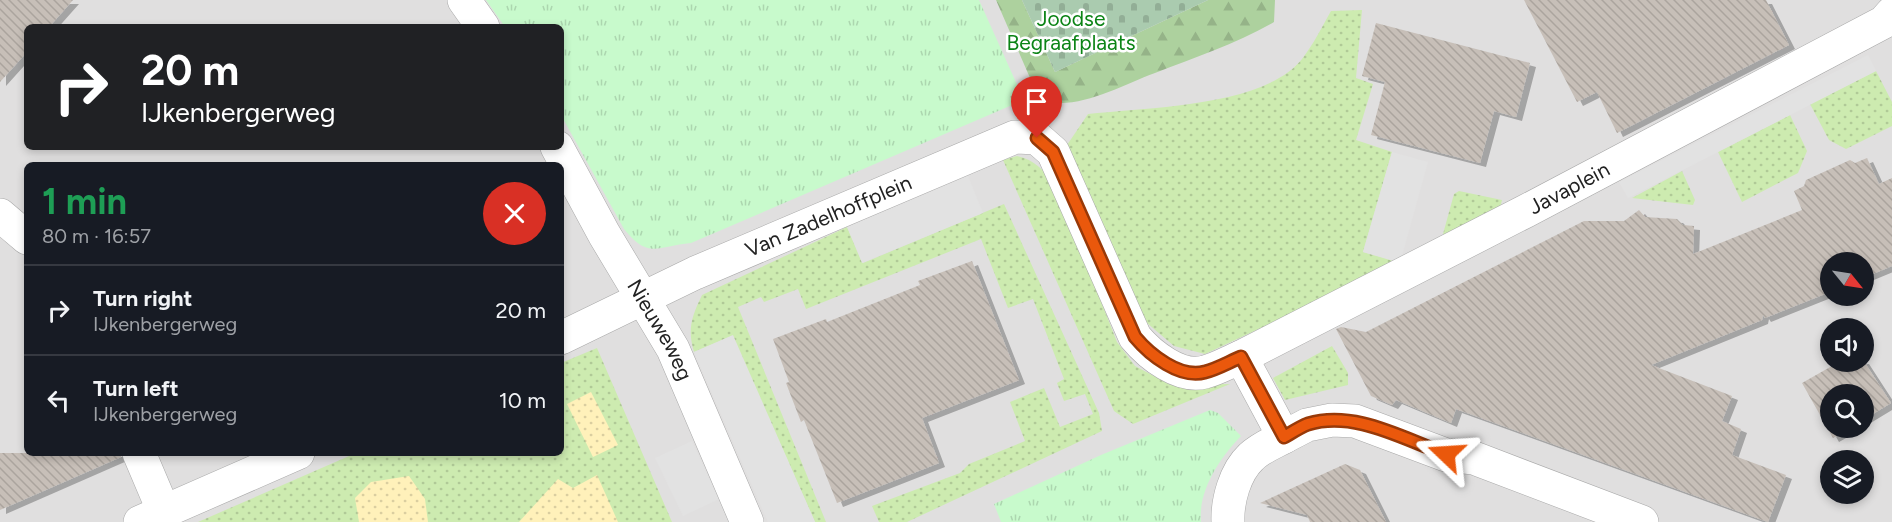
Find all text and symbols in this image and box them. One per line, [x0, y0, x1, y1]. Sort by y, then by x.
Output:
park label: Joodse Begraafplaats [1006, 6, 1136, 55]
text: 20 m [141, 45, 239, 96]
icon: right [42, 48, 120, 126]
pin [1011, 76, 1062, 138]
icon: arrive [1020, 85, 1053, 118]
text: IJkenbergerweg [141, 96, 336, 129]
street label: Javaplein [1524, 156, 1614, 219]
street label: Van Zadelhoffplein [741, 169, 915, 262]
text: 1 min [42, 180, 127, 223]
button: close [483, 182, 546, 245]
text: 80 m · 16:57 [42, 224, 151, 248]
north arrow [1820, 252, 1874, 306]
map controls [1820, 252, 1874, 504]
street label: Nieuweweg [622, 275, 698, 384]
text: Turn right [93, 285, 192, 312]
icon: right [42, 294, 75, 327]
text: 20 m [495, 297, 546, 324]
text: IJkenbergerweg [93, 312, 237, 336]
button: sound [1820, 318, 1874, 372]
text: Turn left [93, 375, 179, 402]
icon: left [42, 384, 75, 417]
button: search [1820, 384, 1874, 438]
text: 10 m [499, 387, 546, 414]
text: IJkenbergerweg [93, 402, 237, 426]
position arrow [1414, 422, 1478, 486]
button: layers [1820, 450, 1874, 504]

